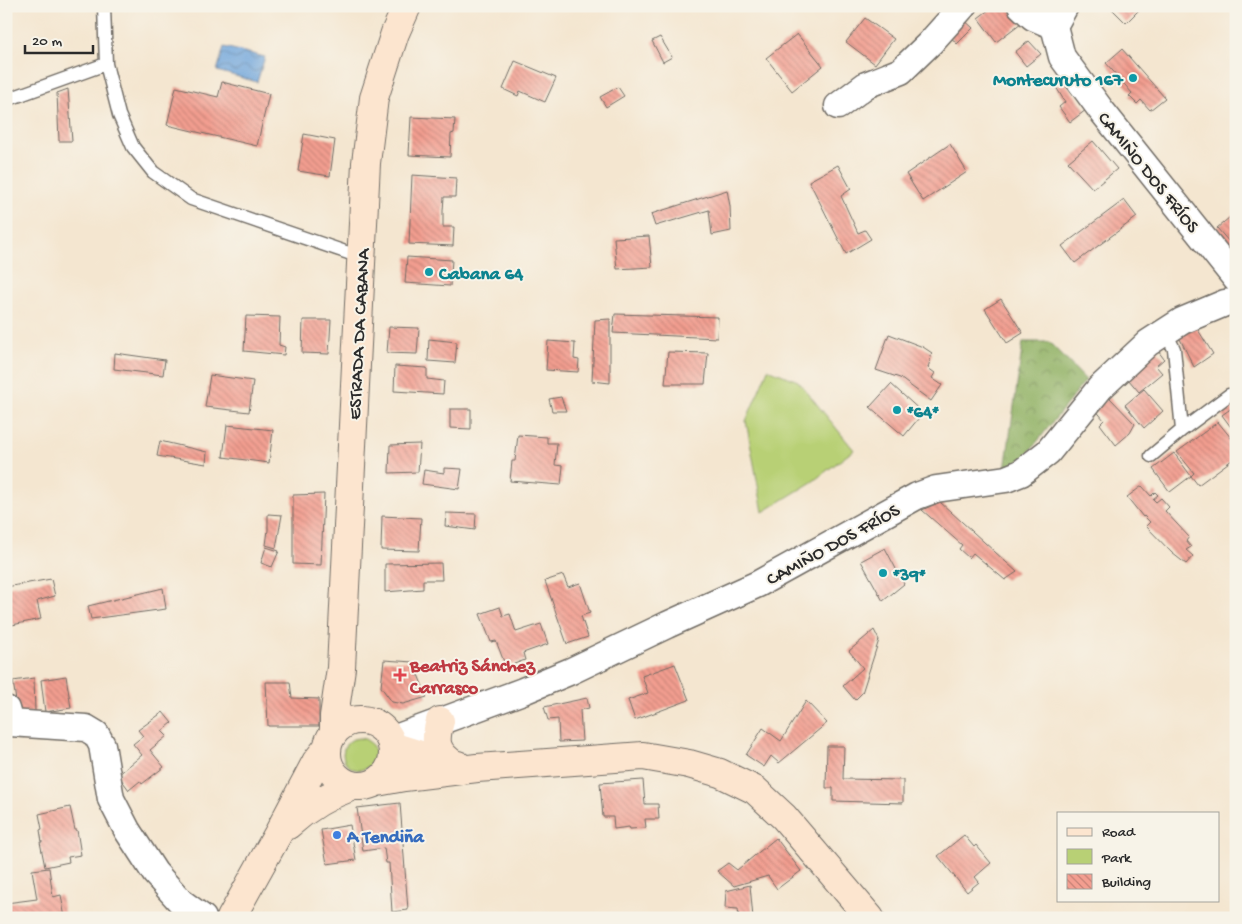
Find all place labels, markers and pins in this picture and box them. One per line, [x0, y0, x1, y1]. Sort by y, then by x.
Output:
place label: Montecuruto 167 [993, 70, 1124, 93]
marker: Montecuruto 167 [1127, 72, 1139, 84]
place label: Cabana 64 [438, 264, 524, 287]
marker: Cabana 64 [423, 266, 435, 278]
place label: *64* [906, 402, 939, 425]
marker: *64* [891, 404, 903, 416]
place label: *39* [892, 565, 926, 588]
marker: *39* [877, 567, 889, 579]
place label: Beatriz Sánchez Carrasco [409, 656, 536, 701]
marker: Beatriz Sánchez Carrasco [394, 669, 406, 681]
place label: A Tendiña [346, 827, 425, 850]
marker: A Tendiña [331, 829, 343, 841]

